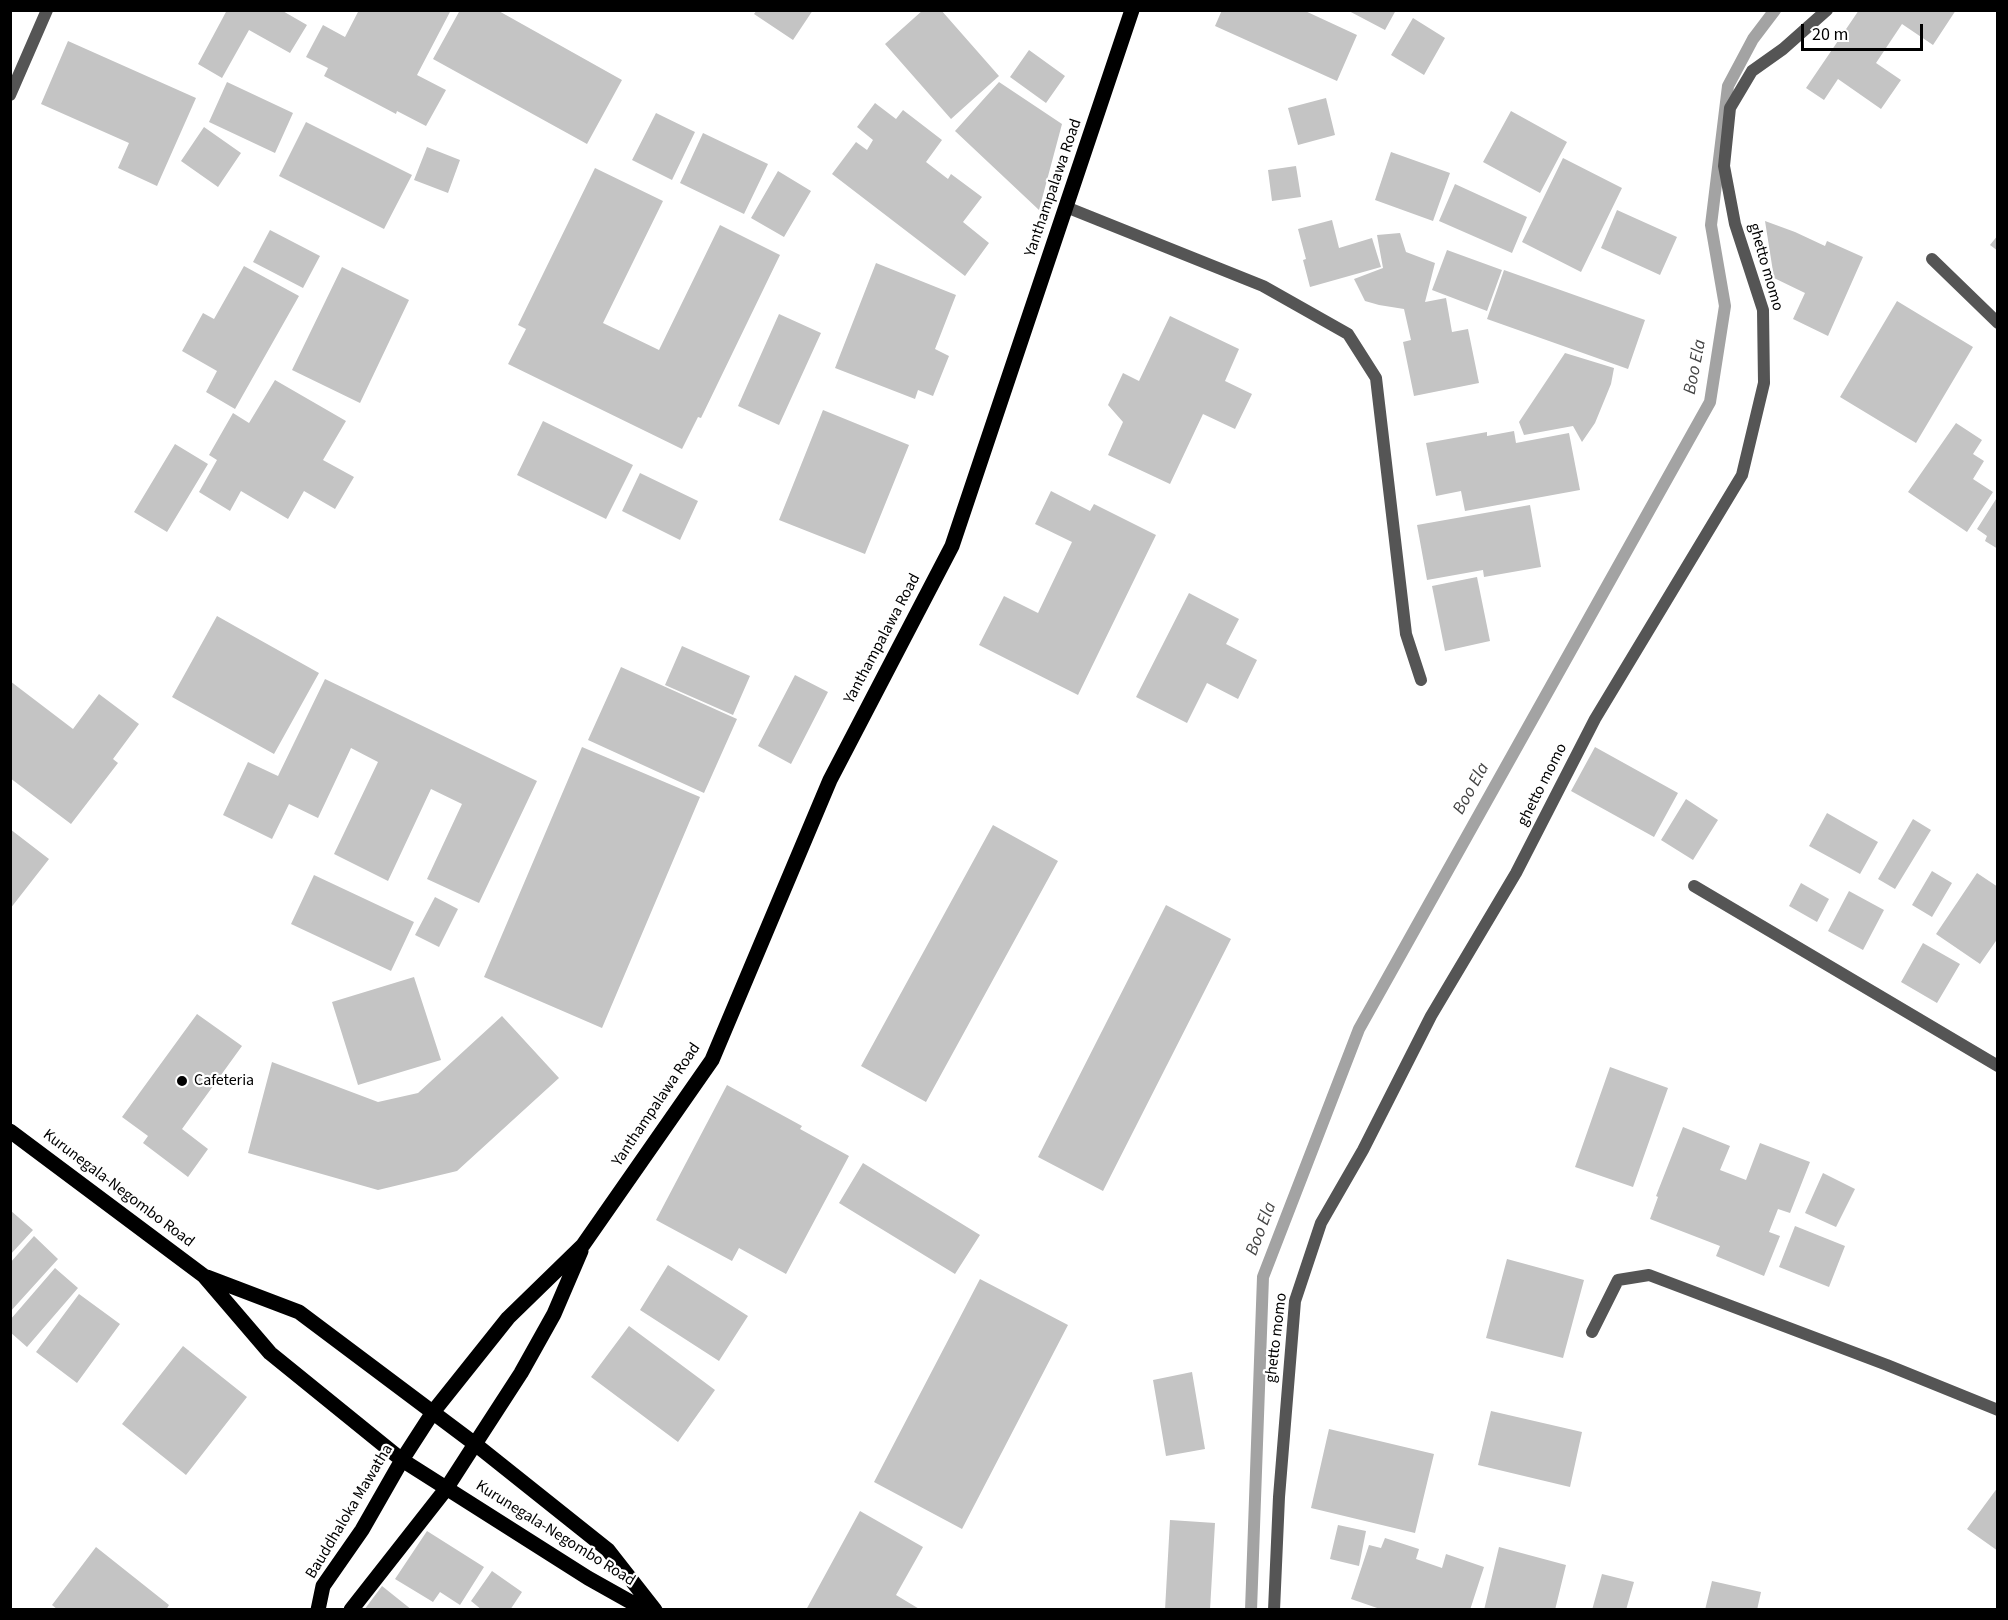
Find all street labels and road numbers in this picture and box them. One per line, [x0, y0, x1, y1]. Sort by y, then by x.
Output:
street label: Yanthampalawa Road [1021, 117, 1087, 259]
street label: ghetto momo [1743, 221, 1787, 313]
street label: Yanthampalawa Road [841, 571, 925, 707]
street label: ghetto momo [1514, 740, 1572, 830]
street label: Yanthampalawa Road [609, 1040, 705, 1170]
street label: Kurunegala-Negombo Road [39, 1126, 197, 1252]
street label: ghetto momo [1262, 1292, 1292, 1384]
street label: Bauddhaloka Mawatha [302, 1441, 398, 1583]
street label: Kurunegala-Negombo Road [472, 1477, 638, 1591]

